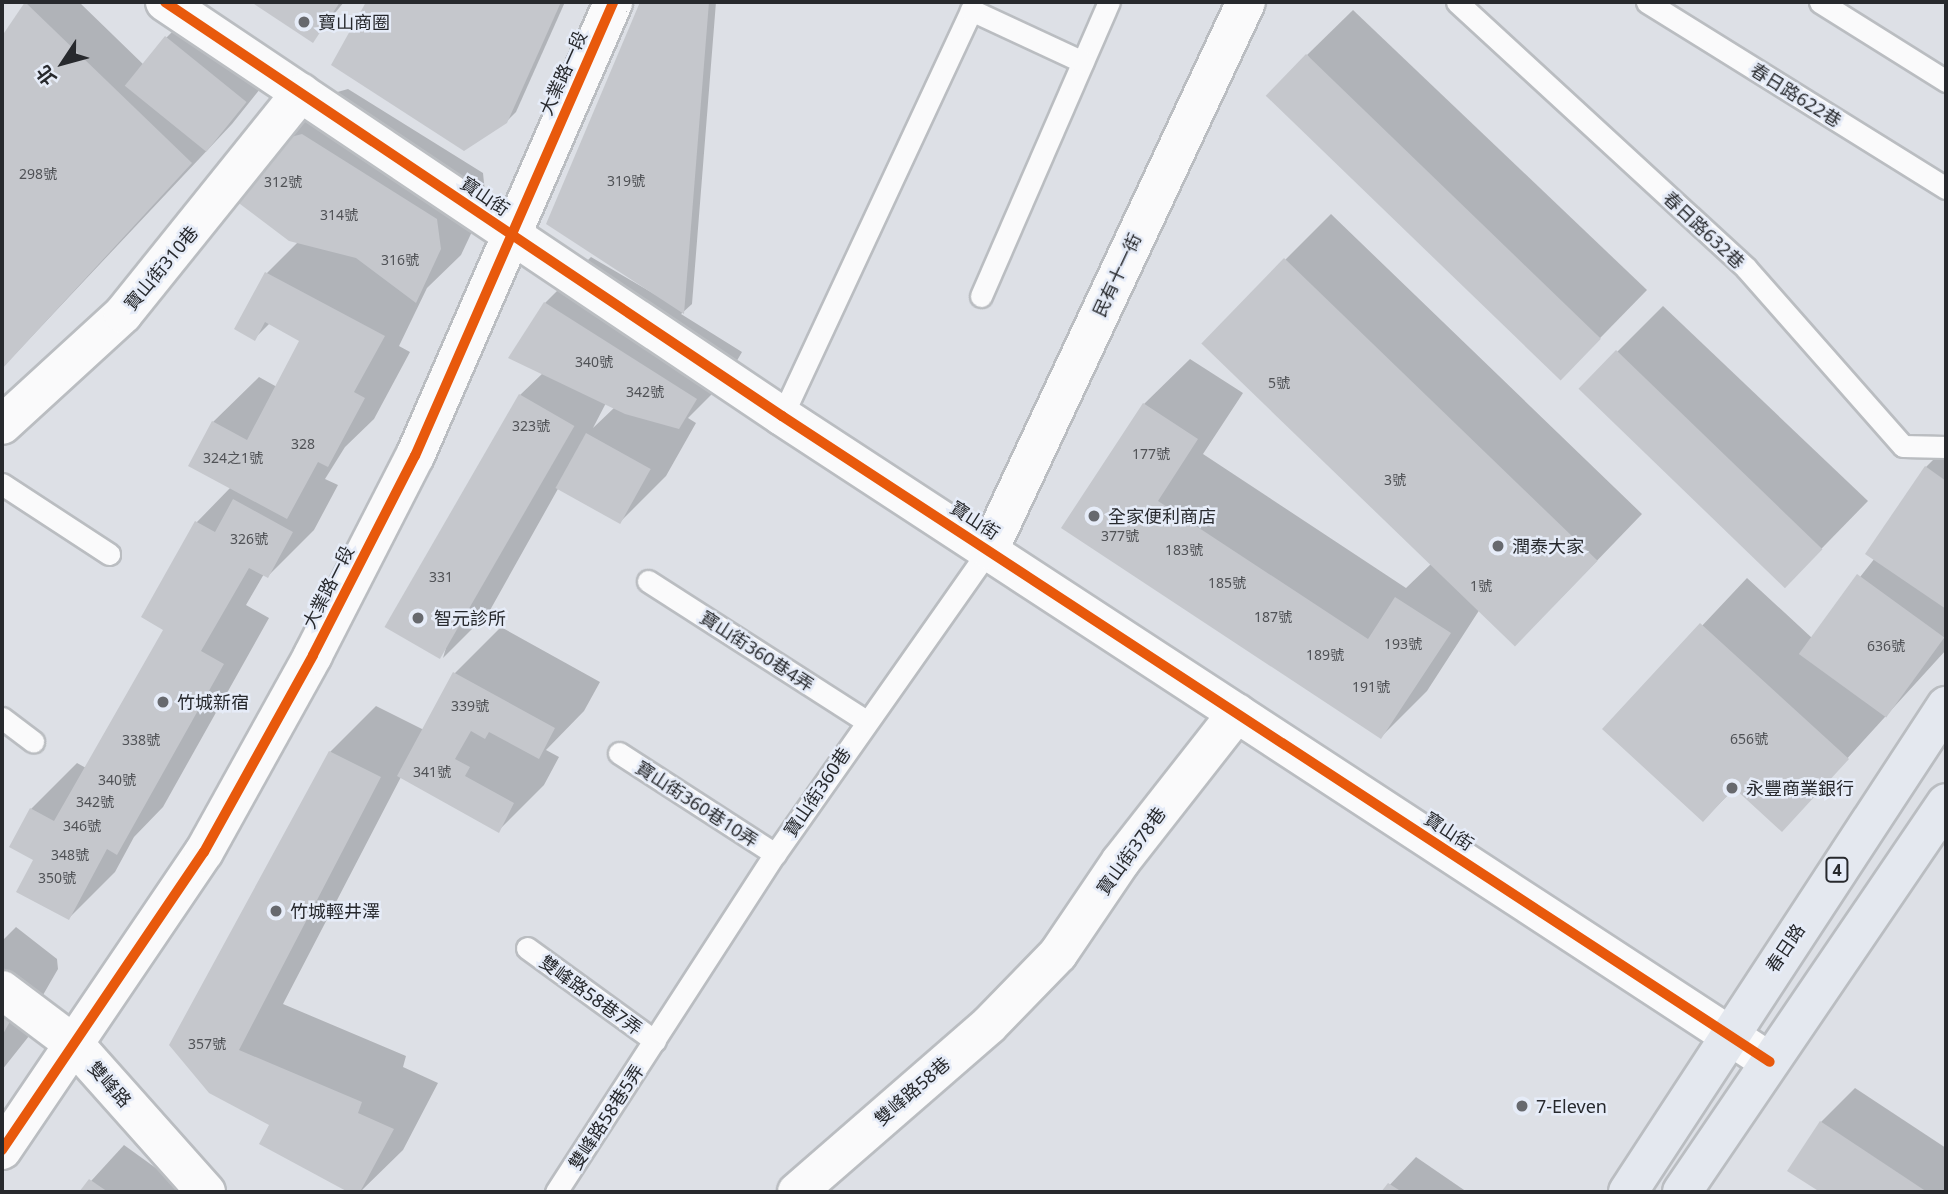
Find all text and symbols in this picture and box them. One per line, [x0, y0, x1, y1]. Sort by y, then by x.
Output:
place label: 寶山商圈 [318, 11, 390, 33]
marker: 寶山商圈 [296, 14, 312, 30]
street label: 大業路一段 [535, 27, 591, 119]
north arrow [28, 28, 98, 98]
street label: 春日路622巷 [1747, 59, 1845, 131]
text: 北 [30, 60, 62, 91]
house number: 298號 [19, 166, 57, 182]
street label: 寶山街 [457, 172, 513, 220]
house number: 319號 [607, 173, 645, 189]
house number: 312號 [264, 174, 302, 190]
street label: 春日路632巷 [1659, 187, 1749, 273]
house number: 314號 [320, 207, 358, 223]
street label: 寶山街310巷 [120, 222, 202, 314]
street label: 民有十一街 [1088, 230, 1146, 320]
house number: 316號 [381, 252, 419, 268]
house number: 340號 [575, 354, 613, 370]
house number: 5號 [1268, 375, 1290, 391]
house number: 342號 [626, 384, 664, 400]
house number: 323號 [512, 418, 550, 434]
house number: 328 [291, 436, 315, 452]
house number: 177號 [1132, 446, 1170, 462]
house number: 324之1號 [203, 450, 263, 466]
house number: 3號 [1384, 472, 1406, 488]
street label: 寶山街 [946, 496, 1004, 544]
place label: 全家便利商店 [1108, 505, 1216, 527]
marker: 全家便利商店 [1086, 508, 1102, 524]
house number: 377號 [1101, 528, 1139, 544]
house number: 326號 [230, 531, 268, 547]
place label: 潤泰大家 [1512, 535, 1584, 557]
marker: 潤泰大家 [1490, 538, 1506, 554]
street label: 大業路一段 [298, 542, 358, 632]
house number: 183號 [1165, 542, 1203, 558]
house number: 331 [429, 569, 453, 585]
house number: 185號 [1208, 575, 1246, 591]
house number: 1號 [1470, 578, 1492, 594]
street label: 寶山街360巷4弄 [696, 606, 818, 696]
place label: 智元診所 [434, 607, 506, 629]
marker: 智元診所 [408, 608, 428, 628]
house number: 187號 [1254, 609, 1292, 625]
house number: 193號 [1384, 636, 1422, 652]
house number: 636號 [1867, 638, 1905, 654]
house number: 189號 [1306, 647, 1344, 663]
house number: 191號 [1352, 679, 1390, 695]
place label: 竹城新宿 [177, 691, 249, 713]
marker: 竹城新宿 [155, 694, 171, 710]
house number: 339號 [451, 698, 489, 714]
house number: 656號 [1730, 731, 1768, 747]
house number: 338號 [122, 732, 160, 748]
street label: 寶山街360巷 [779, 743, 855, 841]
street label: 寶山街360巷10弄 [632, 756, 762, 852]
house number: 341號 [413, 764, 451, 780]
house number: 340號 [98, 772, 136, 788]
place label: 永豐商業銀行 [1746, 777, 1854, 799]
marker: 永豐商業銀行 [1724, 780, 1740, 796]
house number: 342號 [76, 794, 114, 810]
street label: 寶山街378巷 [1092, 803, 1170, 899]
street label: 寶山街 [1420, 807, 1478, 855]
house number: 346號 [63, 818, 101, 834]
house number: 348號 [51, 847, 89, 863]
road number: 4 [1825, 858, 1849, 883]
house number: 350號 [38, 870, 76, 886]
place label: 竹城輕井澤 [290, 900, 380, 922]
marker: 竹城輕井澤 [268, 903, 284, 919]
street label: 春日路 [1761, 920, 1809, 976]
street label: 雙峰路58巷7弄 [536, 951, 646, 1039]
house number: 357號 [188, 1036, 226, 1052]
street label: 雙峰路58巷 [870, 1052, 954, 1130]
street label: 雙峰路 [84, 1057, 136, 1111]
street label: 雙峰路58巷5弄 [564, 1060, 648, 1174]
place label: 7-Eleven [1536, 1095, 1607, 1117]
marker: 7-Eleven [1514, 1098, 1530, 1114]

